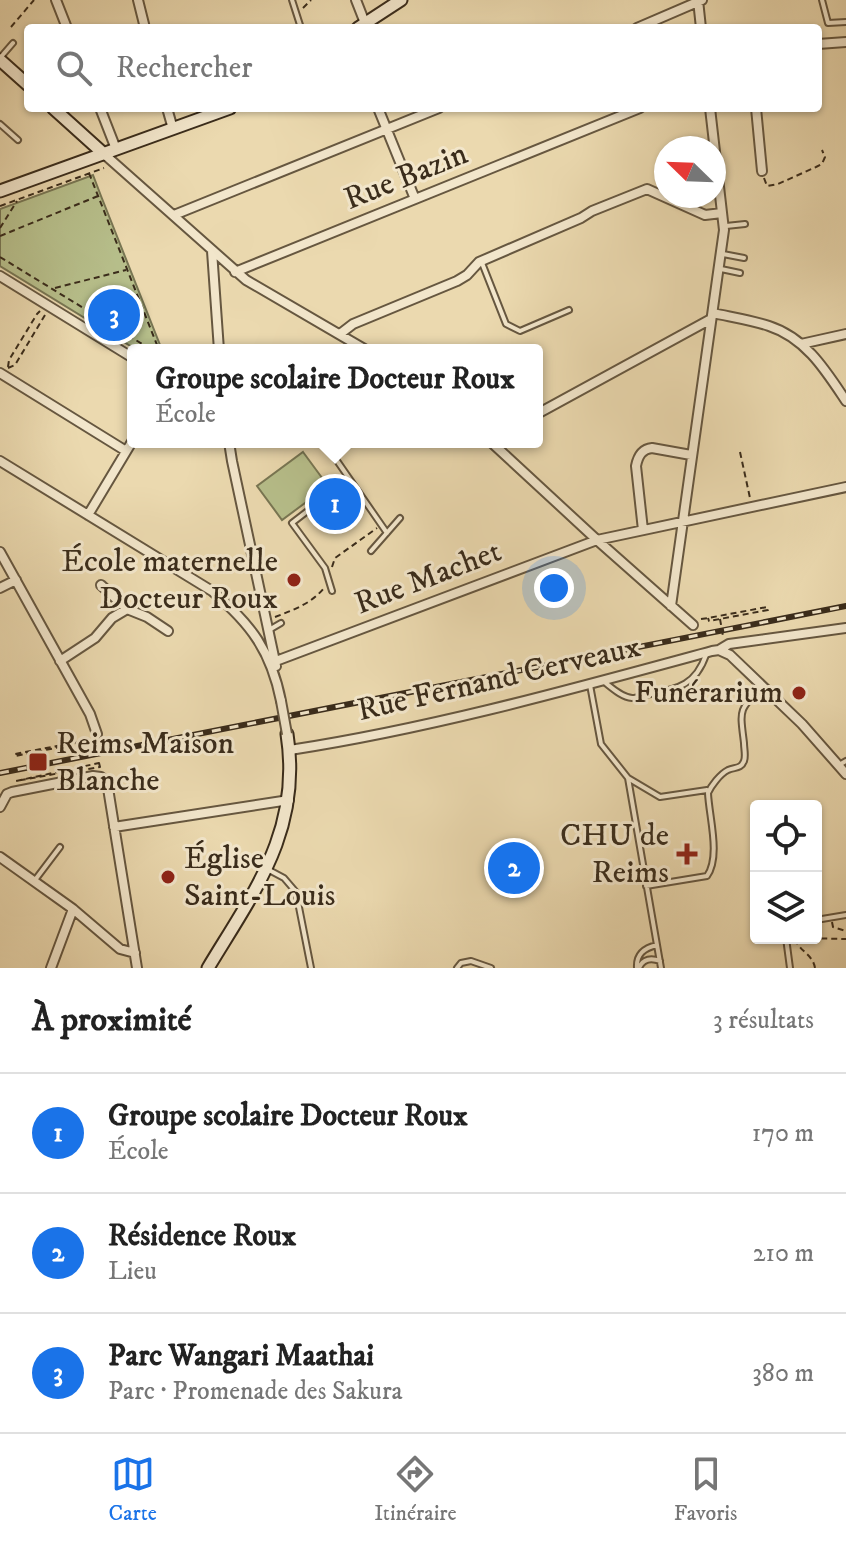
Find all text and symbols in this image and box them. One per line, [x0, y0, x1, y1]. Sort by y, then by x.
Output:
search box [24, 24, 822, 112]
icon: search [52, 46, 96, 90]
text: Rechercher [116, 50, 252, 87]
street label: Rue Bazin [338, 134, 474, 220]
north arrow [654, 136, 726, 208]
pin: 3 [88, 285, 140, 345]
popup [127, 344, 543, 448]
text: Groupe scolaire Docteur Roux [155, 361, 515, 398]
text: École [155, 398, 216, 431]
pin: 1 [309, 474, 361, 534]
street label: Rue Machet [349, 532, 507, 624]
place label: École maternelle Docteur Roux [61, 542, 278, 619]
your location [534, 568, 574, 608]
marker: École maternelle Docteur Roux [285, 571, 303, 589]
street label: Rue Fernand Cerveaux [353, 627, 645, 731]
place label: Funérarium [634, 673, 783, 713]
marker: Funérarium [790, 684, 808, 702]
place label: Reims Maison Blanche [56, 724, 235, 801]
marker: Reims Maison Blanche [27, 751, 49, 773]
map controls [750, 800, 822, 944]
button: locate [750, 800, 822, 872]
place label: CHU de Reims [560, 816, 669, 893]
pin: 2 [488, 838, 540, 898]
place label: Église Saint-Louis [184, 839, 335, 916]
marker: CHU de Reims [676, 843, 698, 865]
marker: Église Saint-Louis [159, 868, 177, 886]
button: layers [750, 872, 822, 944]
text: À proximité [32, 999, 192, 1041]
text: 3 résultats [713, 1004, 814, 1037]
text: Groupe scolaire Docteur Roux [108, 1098, 468, 1135]
text: 1 [53, 1117, 63, 1150]
text: 170 m [752, 1117, 814, 1150]
text: École [108, 1135, 169, 1168]
text: Résidence Roux [108, 1218, 296, 1255]
text: 2 [52, 1237, 64, 1270]
text: 210 m [753, 1237, 814, 1270]
text: Lieu [108, 1255, 157, 1288]
text: Parc Wangari Maathai [108, 1338, 374, 1375]
text: 3 [53, 1357, 63, 1390]
text: 380 m [752, 1357, 814, 1390]
text: Parc · Promenade des Sakura [108, 1375, 403, 1408]
tab: Carte [109, 1452, 157, 1527]
tab: Itinéraire [374, 1452, 457, 1527]
tab: Favoris [674, 1452, 737, 1527]

